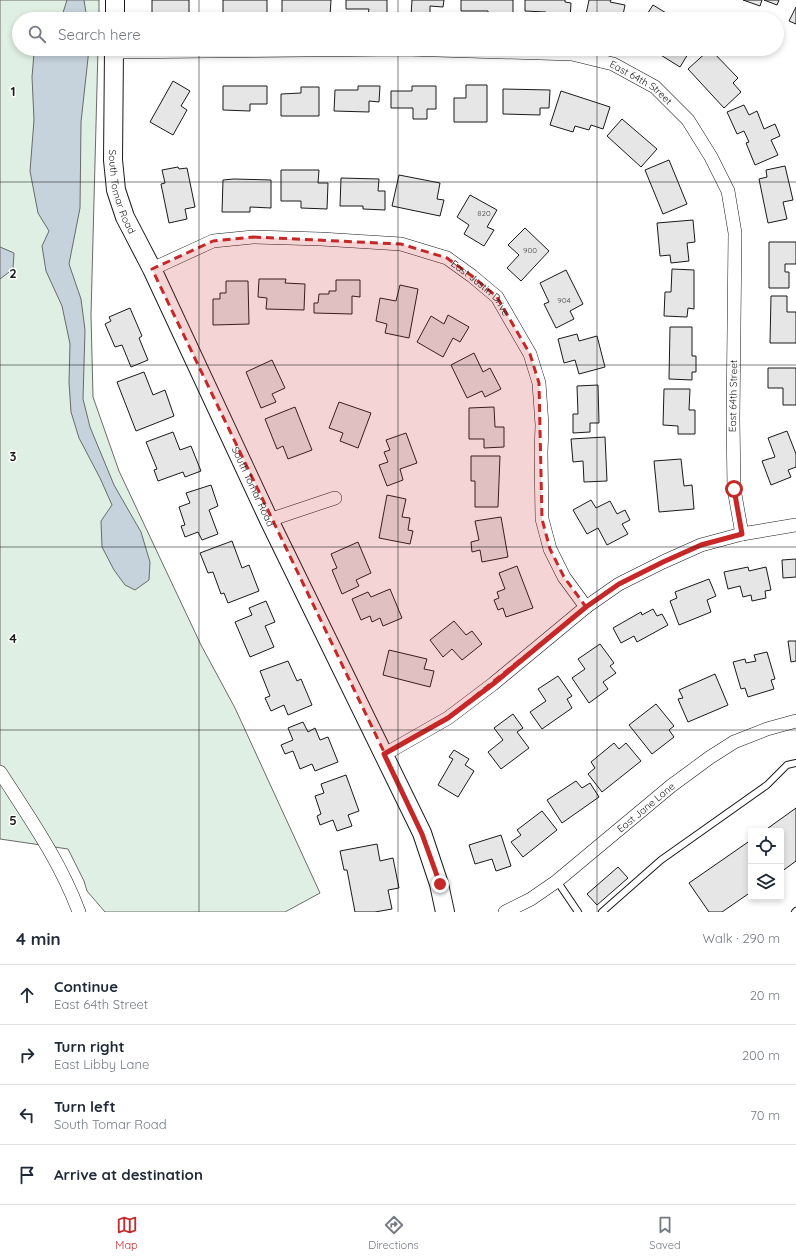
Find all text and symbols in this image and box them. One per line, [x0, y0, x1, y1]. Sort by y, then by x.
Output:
search box [12, 12, 784, 56]
icon: search [26, 23, 48, 45]
text: Search here [58, 25, 141, 44]
street label: East 64th Street [608, 57, 676, 108]
text: 1 [10, 83, 16, 99]
street label: South Tomar Road [106, 150, 139, 236]
house number: 820 [477, 208, 491, 218]
house number: 900 [523, 245, 537, 255]
street label: East Justin Drive [449, 257, 513, 318]
text: 2 [9, 265, 17, 281]
house number: 904 [557, 295, 571, 305]
street label: East 64th Street [726, 359, 740, 432]
street label: South Tomar Road [229, 444, 278, 528]
text: 3 [10, 448, 17, 464]
route start [725, 480, 743, 498]
text: 4 [9, 630, 17, 646]
street label: East Jane Lane [614, 779, 677, 835]
text: 5 [9, 812, 17, 828]
map controls [748, 828, 784, 900]
button: locate [748, 828, 784, 864]
button: layers [748, 864, 784, 900]
route end [431, 875, 449, 893]
text: 4 min [16, 928, 61, 949]
text: Walk · 290 m [703, 930, 780, 946]
text: Continue [54, 977, 118, 996]
icon: ahead [16, 984, 38, 1006]
text: 20 m [750, 987, 780, 1003]
text: East 64th Street [54, 996, 148, 1012]
text: Turn right [54, 1037, 125, 1056]
icon: right [16, 1044, 38, 1066]
text: 200 m [742, 1047, 780, 1063]
text: East Libby Lane [54, 1056, 149, 1072]
text: Turn left [54, 1097, 116, 1116]
icon: left [16, 1104, 38, 1126]
text: 70 m [750, 1107, 780, 1123]
text: South Tomar Road [54, 1116, 167, 1132]
icon: arrive [16, 1164, 38, 1186]
text: Arrive at destination [54, 1165, 203, 1184]
tab: Map [115, 1214, 138, 1252]
tab: Directions [368, 1214, 419, 1252]
tab: Saved [649, 1214, 681, 1252]

